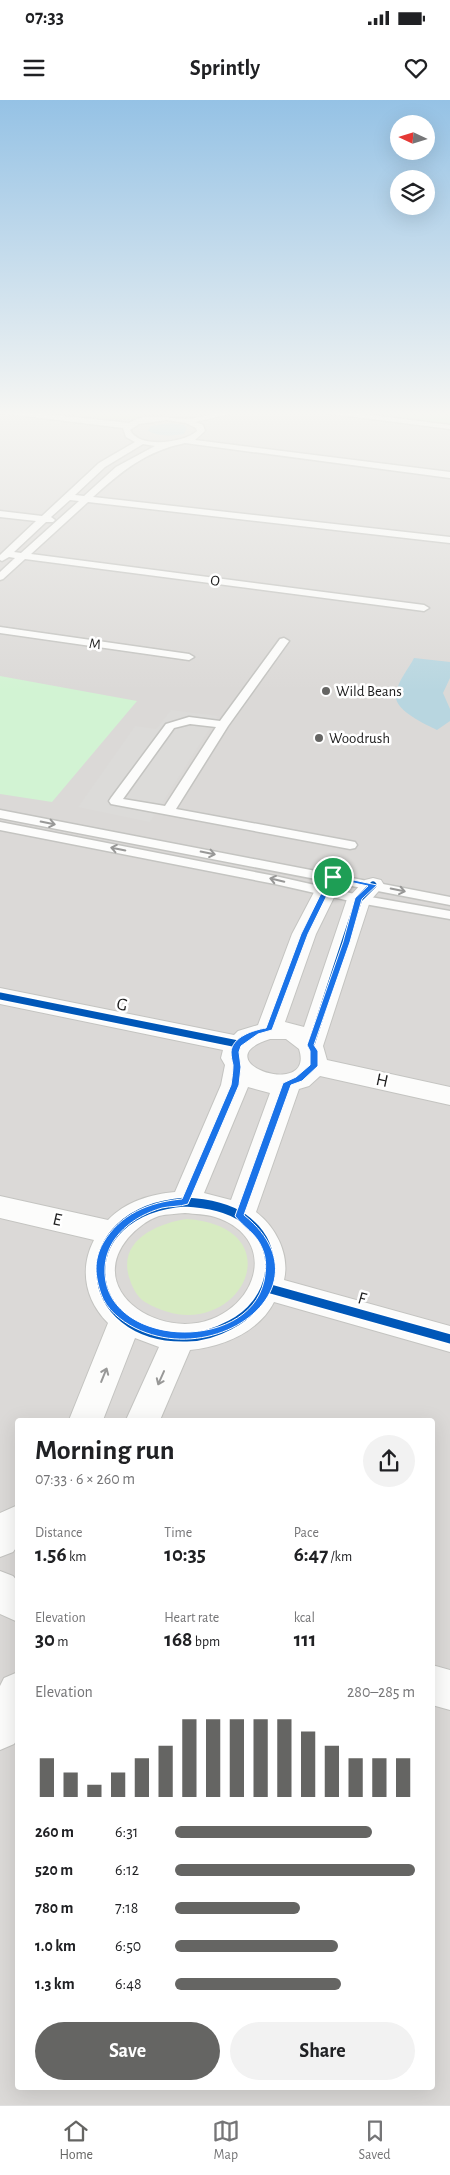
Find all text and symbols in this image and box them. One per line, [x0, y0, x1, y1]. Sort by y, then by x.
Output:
text: 07:33 [25, 8, 64, 27]
icon: menu [20, 54, 48, 82]
icon: heart [402, 54, 430, 82]
text: Sprintly [190, 57, 260, 79]
north arrow [390, 115, 435, 160]
map controls [390, 115, 435, 215]
button: layers [390, 170, 435, 215]
street label: O [209, 573, 221, 589]
street label: M [88, 636, 102, 652]
place label: Wild Beans [336, 684, 402, 699]
marker: Wild Beans [320, 685, 332, 697]
place label: Woodrush [329, 731, 390, 746]
marker: Woodrush [313, 732, 325, 744]
one-way arrow [40, 819, 56, 829]
one-way arrow [110, 844, 126, 853]
one-way arrow [199, 849, 215, 859]
pin [312, 856, 354, 898]
icon: arrive [319, 863, 347, 891]
one-way arrow [270, 875, 286, 884]
one-way arrow [389, 886, 405, 896]
street label: G [115, 995, 129, 1015]
street label: H [374, 1071, 390, 1091]
street label: E [51, 1210, 64, 1230]
street label: F [356, 1289, 368, 1309]
one-way arrow [100, 1368, 109, 1383]
one-way arrow [156, 1370, 166, 1385]
button: share [363, 1435, 415, 1487]
text: Morning run [35, 1437, 175, 1465]
text: 07:33 · 6 × 260 m [35, 1471, 135, 1487]
text: Distance [35, 1526, 82, 1540]
text: Time [164, 1526, 192, 1540]
text: Pace [294, 1526, 319, 1540]
text: 1.56 [35, 1544, 67, 1565]
text: 10:35 [164, 1544, 206, 1565]
text: 6:47 [294, 1544, 328, 1565]
text: km [67, 1550, 87, 1564]
text: /km [328, 1550, 352, 1564]
text: Elevation [35, 1611, 86, 1625]
text: Heart rate [164, 1611, 219, 1625]
text: kcal [294, 1611, 315, 1625]
text: 30 [35, 1629, 55, 1650]
text: 168 [164, 1629, 192, 1650]
text: 111 [294, 1629, 316, 1650]
text: m [55, 1635, 69, 1649]
text: bpm [192, 1635, 220, 1649]
text: Elevation [35, 1684, 93, 1700]
text: 280–285 m [347, 1684, 415, 1700]
text: 260 m [35, 1824, 74, 1840]
text: 6:31 [115, 1824, 138, 1840]
text: 520 m [35, 1862, 73, 1878]
text: 6:12 [115, 1862, 139, 1878]
text: 780 m [35, 1900, 73, 1916]
text: 7:18 [115, 1900, 138, 1916]
text: 1.0 km [35, 1938, 76, 1954]
text: 6:50 [115, 1938, 141, 1954]
text: 1.3 km [35, 1976, 75, 1992]
text: 6:48 [115, 1976, 141, 1992]
button: Save [35, 2022, 220, 2080]
button: Share [230, 2022, 415, 2080]
tab: Home [59, 2117, 93, 2164]
tab: Map [212, 2117, 240, 2164]
tab: Saved [359, 2117, 391, 2164]

